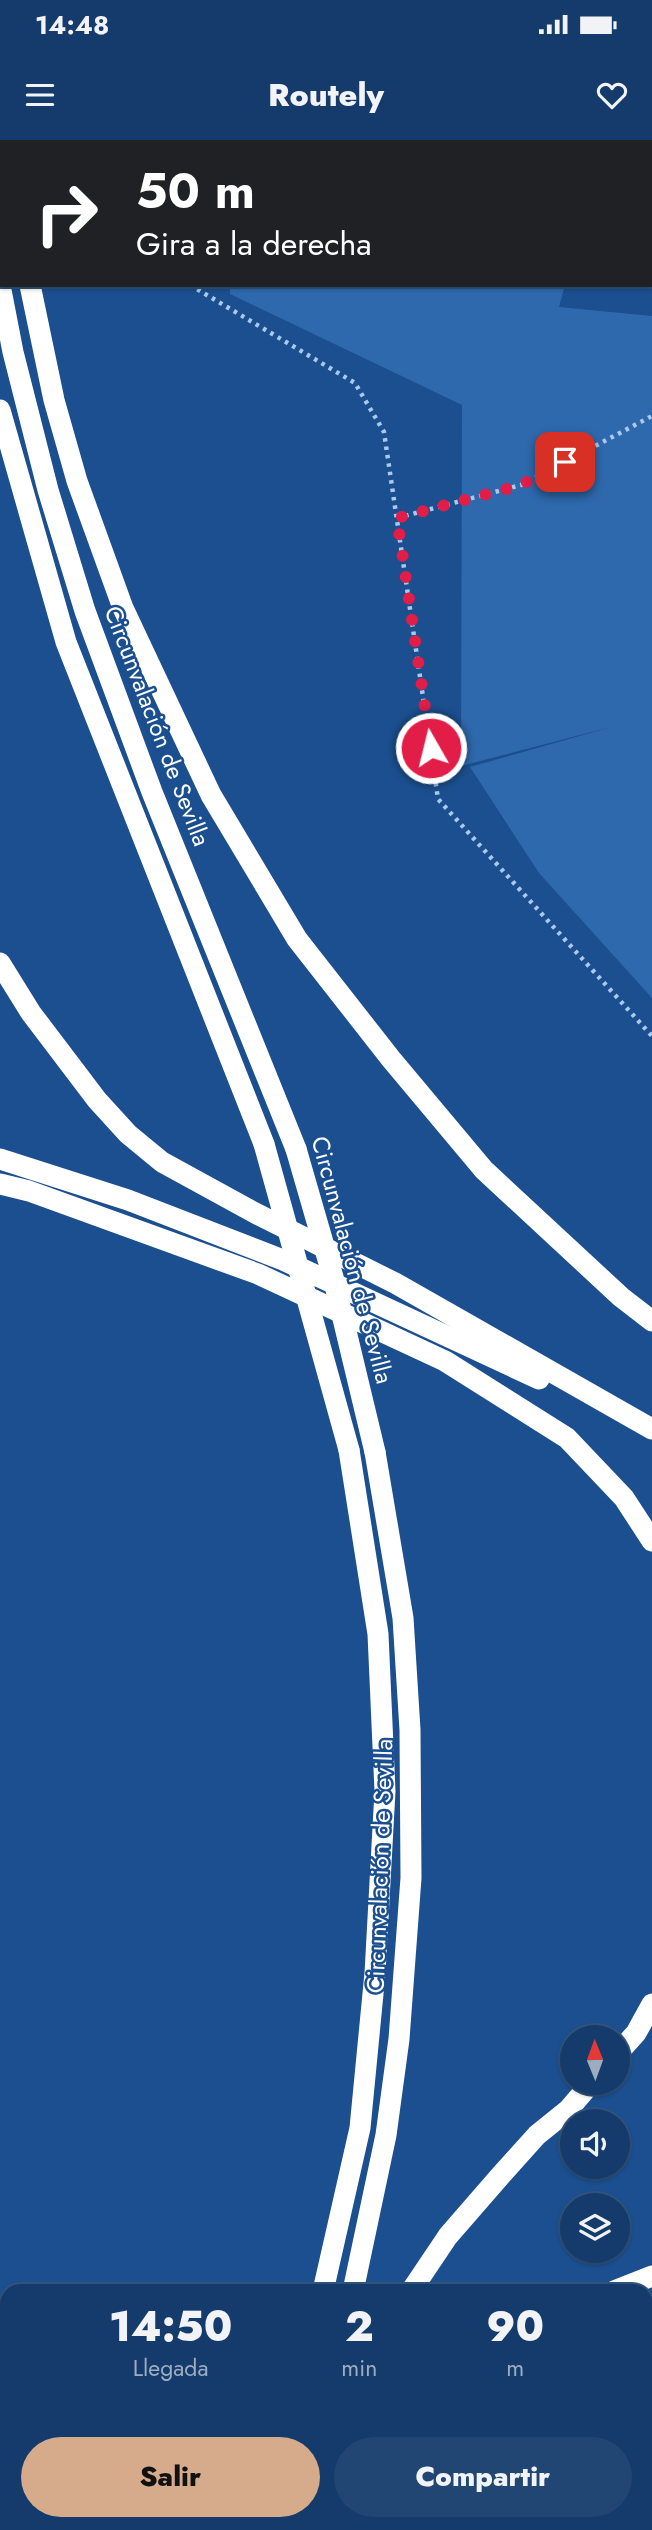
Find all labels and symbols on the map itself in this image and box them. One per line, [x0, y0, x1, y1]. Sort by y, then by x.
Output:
pin [535, 432, 595, 492]
street label: Circunvalación de Sevilla [95, 601, 219, 851]
position arrow [394, 711, 468, 785]
street label: Circunvalación de Sevilla [303, 1132, 402, 1387]
street label: Circunvalación de Sevilla [358, 1738, 401, 1994]
north arrow [560, 2025, 630, 2095]

